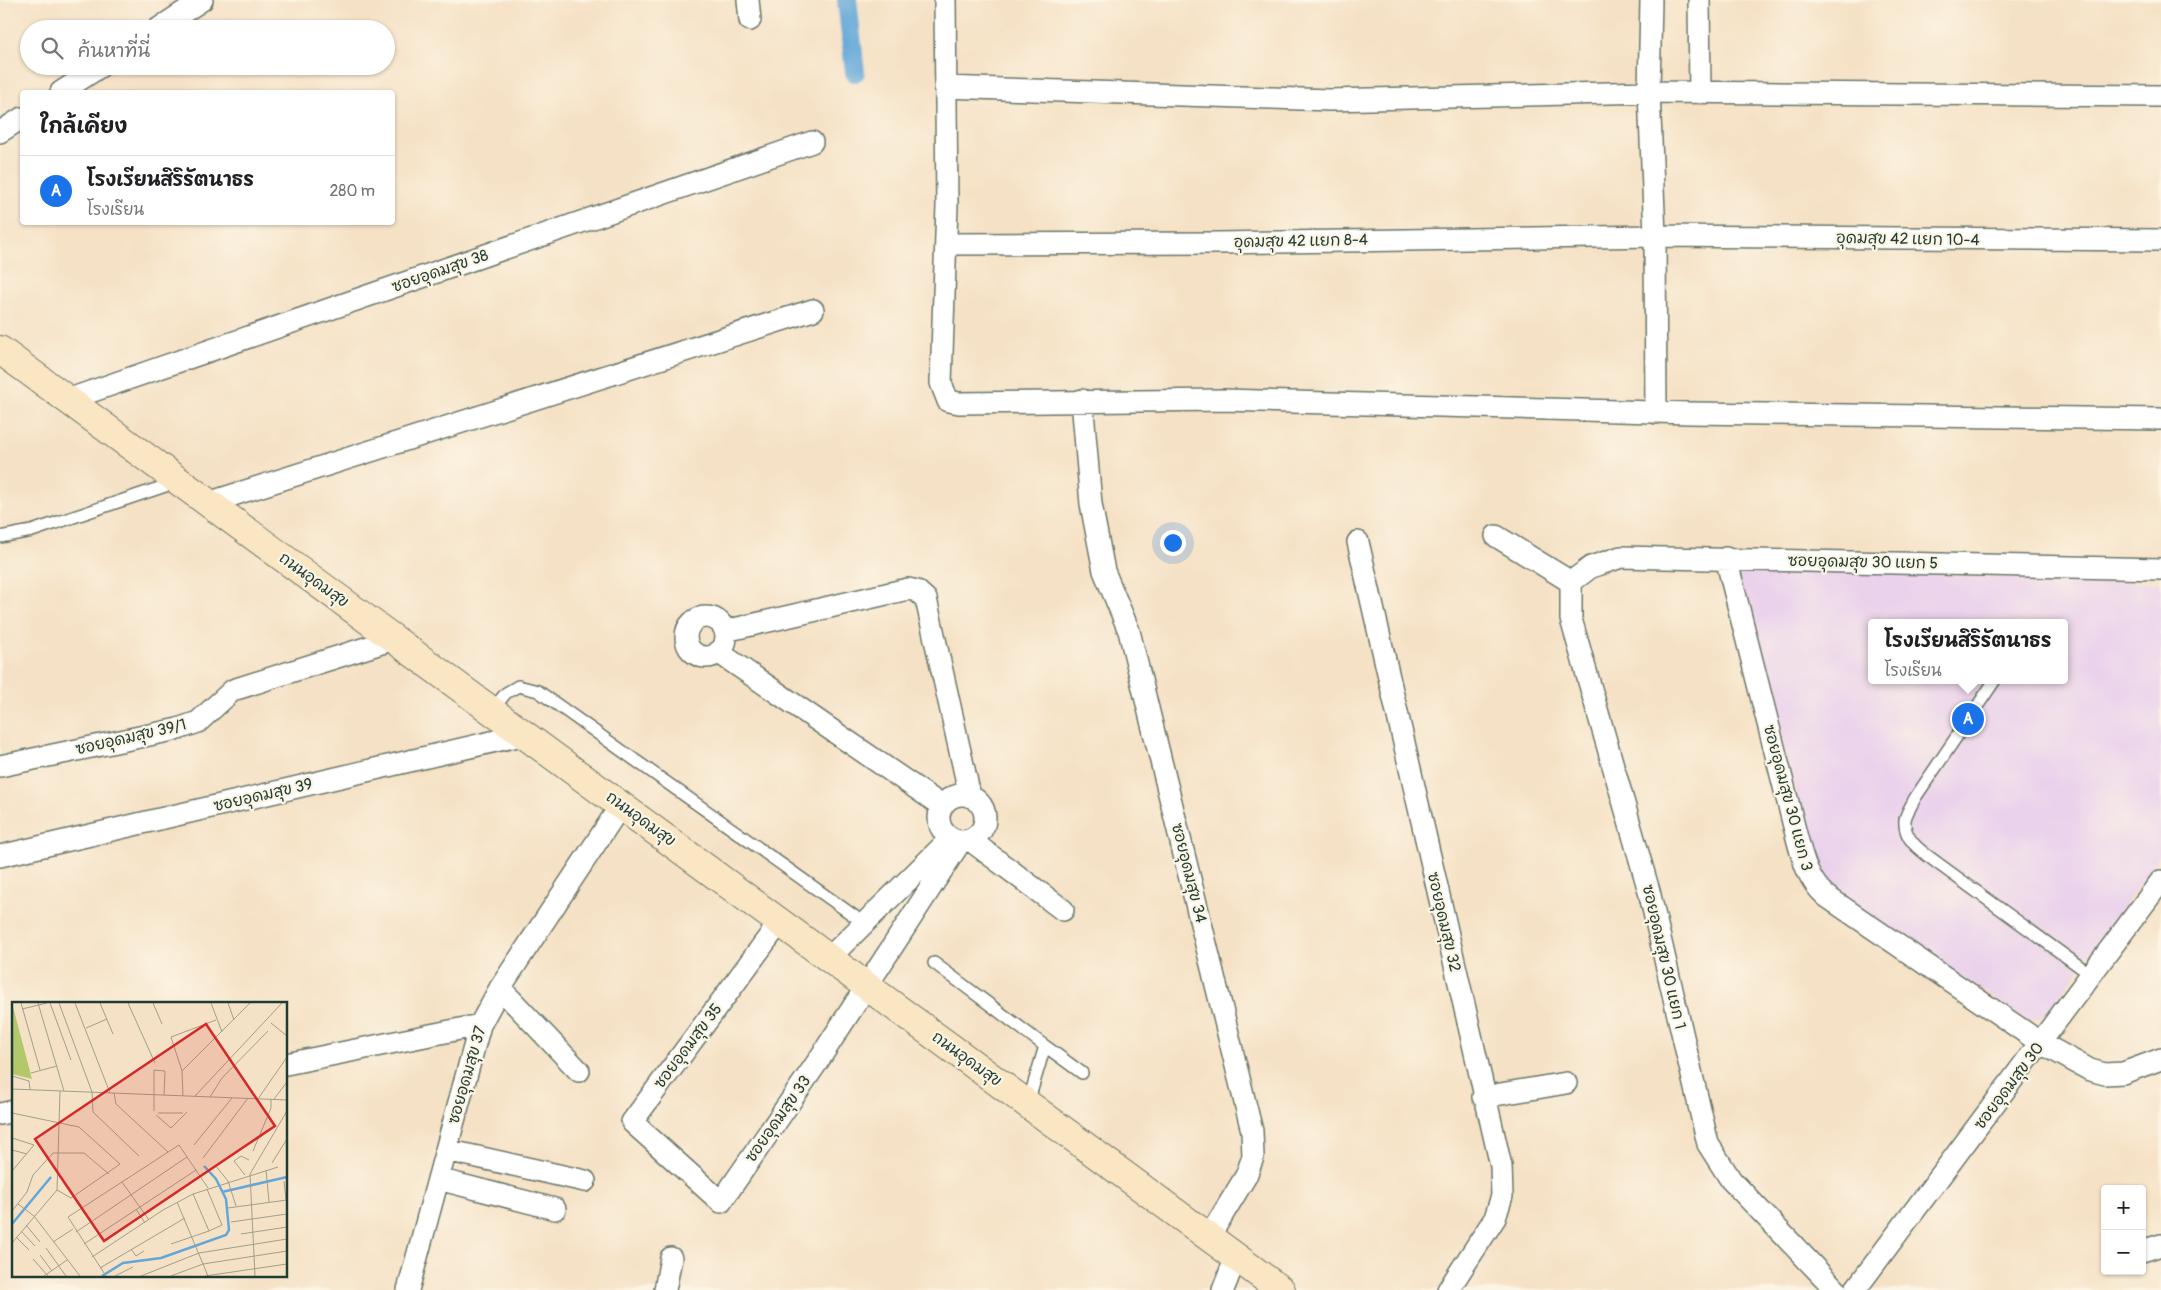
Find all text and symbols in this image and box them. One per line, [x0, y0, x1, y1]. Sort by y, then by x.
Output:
search box [20, 20, 395, 75]
icon: search [38, 34, 66, 62]
text: ค้นหาที่นี่ [78, 39, 150, 63]
text: ใกล้เคียง [40, 113, 127, 140]
text: โรงเรียนสิริรัตนาธร [87, 168, 254, 192]
text: A [51, 181, 61, 201]
text: 280 m [329, 181, 375, 201]
text: โรงเรียน [87, 200, 144, 220]
street label: อุดมสุข 42 แยก 10-4 [1836, 228, 1980, 252]
street label: อุดมสุข 42 แยก 8-4 [1234, 230, 1368, 254]
street label: ซอยอุดมสุข 38 [389, 245, 492, 299]
your location [1160, 530, 1186, 556]
street label: ถนนอุดมสุข [274, 548, 353, 614]
street label: ซอยอุดมสุข 30 แยก 5 [1788, 551, 1938, 575]
popup [1868, 619, 2068, 684]
text: โรงเรียนสิริรัตนาธร [1884, 629, 2052, 653]
text: โรงเรียน [1884, 661, 1942, 681]
pin: A [1952, 700, 1984, 738]
street label: ซอยอุดมสุข 39/1 [74, 715, 189, 761]
street label: ซอยอุดมสุข 30 แยก 3 [1757, 723, 1817, 874]
street label: ซอยอุดมสุข 39 [212, 774, 315, 818]
street label: ถนนอุดมสุข [601, 787, 680, 853]
street label: ซอยอุดมสุข 34 [1165, 821, 1211, 925]
street label: ซอยอุดมสุข 32 [1421, 870, 1465, 974]
street label: ซอยอุดมสุข 30 แยก 1 [1636, 883, 1690, 1032]
street label: ซอยอุดมสุข 35 [650, 1000, 728, 1094]
inset map [12, 1002, 288, 1278]
street label: ซอยอุดมสุข 37 [443, 1023, 493, 1127]
street label: ถนนอุดมสุข [927, 1027, 1006, 1093]
street label: ซอยอุดมสุข 30 [1970, 1039, 2050, 1135]
street label: ซอยอุดมสุข 33 [741, 1072, 817, 1168]
map controls [2101, 1185, 2146, 1275]
button: + [2101, 1185, 2146, 1230]
button: − [2101, 1230, 2146, 1275]

